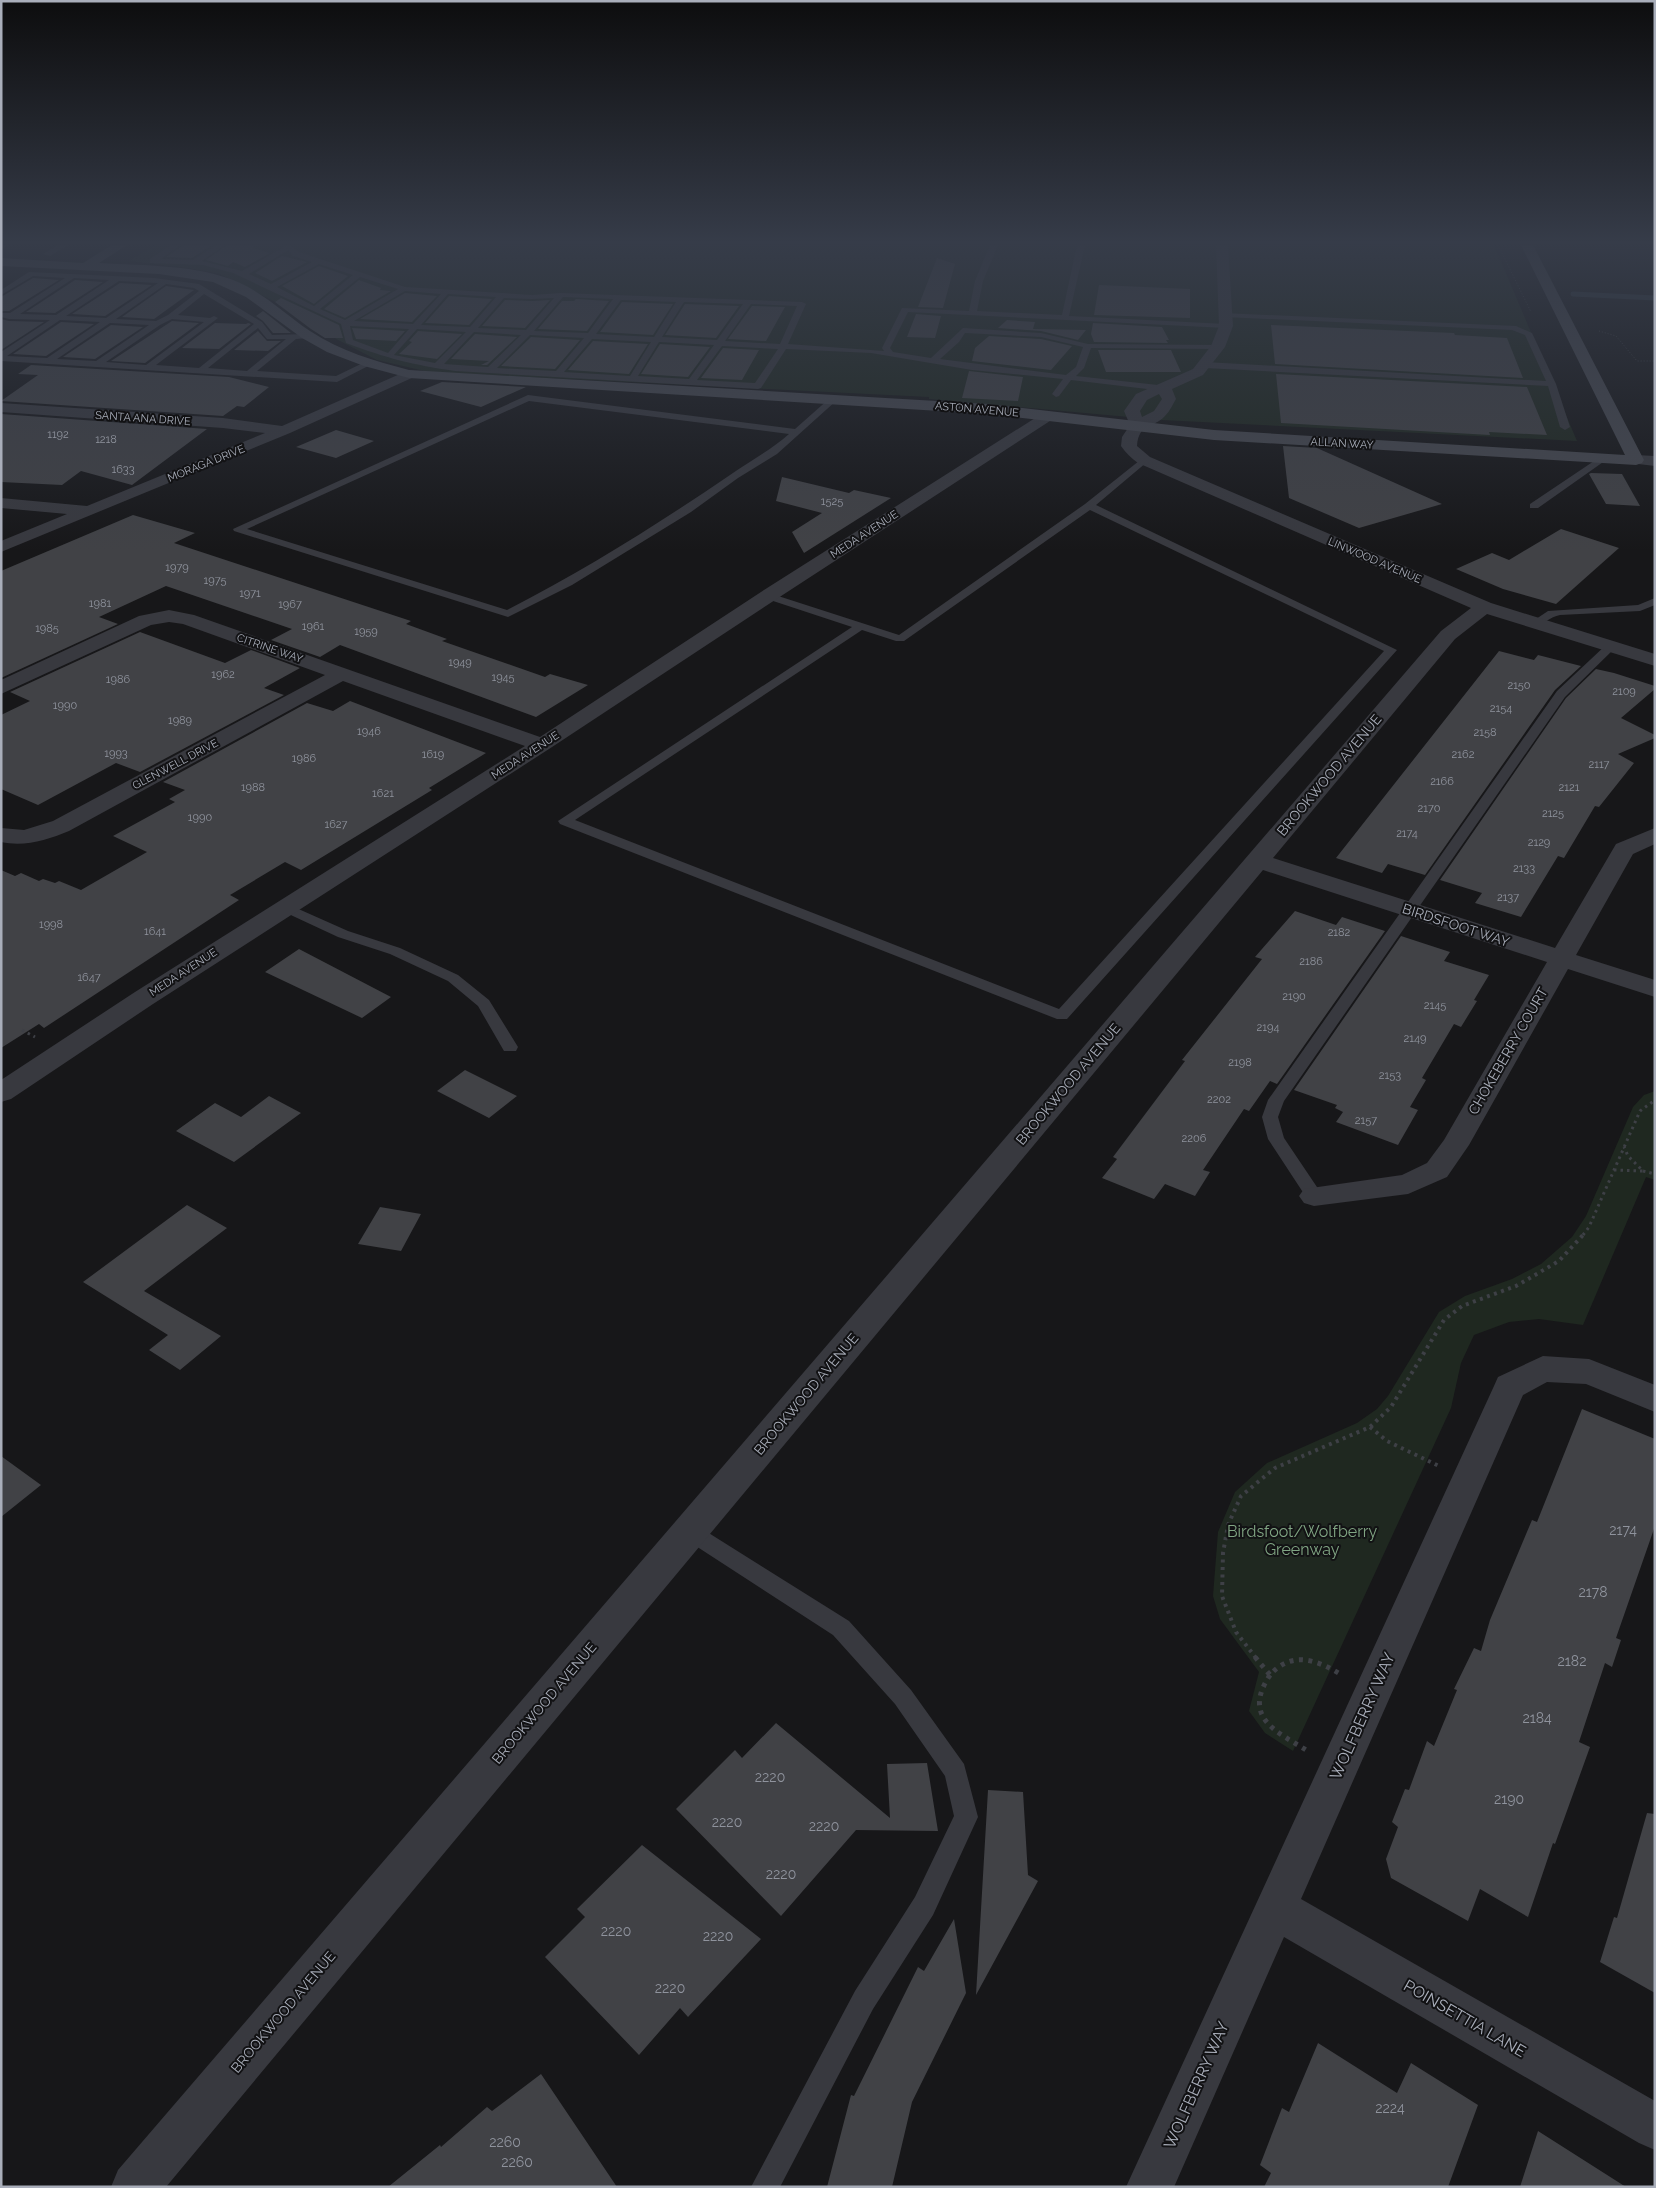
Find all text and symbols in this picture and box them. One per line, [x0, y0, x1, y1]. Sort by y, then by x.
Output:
street label: ASTON AVENUE [935, 399, 1020, 420]
street label: SANTA ANA DRIVE [95, 409, 191, 428]
house number: 1192 [47, 428, 69, 441]
house number: 1218 [95, 433, 117, 446]
street label: ALLAN WAY [1310, 435, 1374, 452]
street label: MORAGA DRIVE [166, 442, 247, 485]
house number: 1633 [111, 463, 135, 476]
house number: 1525 [821, 495, 843, 508]
street label: MEDA AVENUE [828, 508, 901, 561]
street label: LINWOOD AVENUE [1326, 535, 1424, 586]
house number: 1979 [165, 561, 189, 574]
house number: 1975 [204, 574, 226, 587]
house number: 1971 [239, 587, 261, 600]
house number: 1981 [89, 597, 111, 610]
house number: 1967 [278, 598, 302, 611]
house number: 1961 [302, 620, 325, 633]
house number: 1985 [35, 622, 59, 635]
house number: 1959 [354, 625, 378, 638]
street label: CITRINE WAY [235, 631, 305, 666]
house number: 1949 [448, 656, 472, 669]
house number: 1962 [211, 668, 235, 681]
house number: 1945 [491, 671, 515, 684]
house number: 1986 [106, 673, 131, 686]
house number: 2150 [1507, 679, 1531, 692]
house number: 2109 [1612, 685, 1636, 698]
house number: 1990 [53, 699, 77, 712]
house number: 2154 [1490, 702, 1512, 715]
street label: BROOKWOOD AVENUE [1274, 711, 1384, 839]
house number: 1989 [168, 714, 192, 727]
house number: 1946 [357, 725, 381, 738]
house number: 2158 [1474, 726, 1496, 739]
street label: MEDA AVENUE [489, 729, 562, 782]
street label: GLENWELL DRIVE [130, 736, 220, 792]
house number: 1993 [104, 747, 128, 760]
house number: 1619 [422, 748, 444, 761]
house number: 2162 [1452, 748, 1475, 761]
house number: 1986 [292, 752, 317, 765]
house number: 2117 [1589, 758, 1610, 771]
house number: 2166 [1430, 775, 1454, 788]
house number: 1988 [241, 781, 265, 794]
house number: 2121 [1559, 781, 1580, 794]
house number: 1621 [372, 787, 394, 800]
house number: 2170 [1418, 802, 1441, 815]
house number: 2125 [1542, 807, 1564, 820]
house number: 1990 [188, 811, 212, 824]
house number: 1627 [325, 818, 348, 831]
house number: 2174 [1396, 827, 1418, 840]
house number: 2129 [1528, 836, 1550, 849]
house number: 2133 [1513, 862, 1535, 875]
house number: 2137 [1497, 891, 1519, 904]
street label: BIRDSFOOT WAY [1400, 900, 1512, 950]
house number: 1998 [39, 918, 63, 931]
house number: 1641 [144, 925, 166, 938]
house number: 2182 [1328, 926, 1351, 939]
street label: MEDA AVENUE [147, 946, 220, 999]
house number: 2186 [1299, 955, 1323, 968]
house number: 1647 [77, 971, 101, 984]
street label: CHOKEBERRY COURT [1465, 984, 1551, 1117]
house number: 2190 [1282, 990, 1306, 1003]
house number: 2145 [1424, 999, 1446, 1012]
street label: BROOKWOOD AVENUE [1013, 1020, 1123, 1148]
house number: 2194 [1257, 1021, 1279, 1034]
house number: 2149 [1404, 1032, 1426, 1045]
house number: 2198 [1228, 1056, 1252, 1069]
house number: 2153 [1379, 1069, 1401, 1082]
house number: 2202 [1207, 1093, 1231, 1106]
house number: 2157 [1355, 1114, 1377, 1127]
house number: 2206 [1182, 1132, 1207, 1145]
street label: BROOKWOOD AVENUE [751, 1330, 861, 1458]
park label: Birdsfoot/Wolfberry Greenway [1227, 1522, 1377, 1559]
house number: 2174 [1609, 1522, 1637, 1538]
house number: 2178 [1578, 1584, 1608, 1600]
street label: BROOKWOOD AVENUE [489, 1639, 599, 1767]
street label: WOLFBERRY WAY [1326, 1649, 1399, 1783]
house number: 2182 [1558, 1653, 1586, 1669]
house number: 2184 [1522, 1710, 1552, 1726]
house number: 2220 [755, 1769, 785, 1785]
house number: 2190 [1494, 1791, 1524, 1807]
house number: 2220 [712, 1814, 742, 1830]
house number: 2220 [809, 1818, 839, 1834]
house number: 2220 [766, 1866, 796, 1882]
house number: 2220 [601, 1923, 631, 1939]
house number: 2220 [703, 1928, 733, 1944]
street label: BROOKWOOD AVENUE [228, 1948, 338, 2076]
street label: POINSETTIA LANE [1400, 1976, 1529, 2061]
house number: 2220 [655, 1980, 685, 1996]
street label: WOLFBERRY WAY [1160, 2018, 1233, 2152]
house number: 2224 [1375, 2100, 1405, 2116]
house number: 2260 [489, 2134, 521, 2150]
house number: 2260 [501, 2154, 533, 2170]

